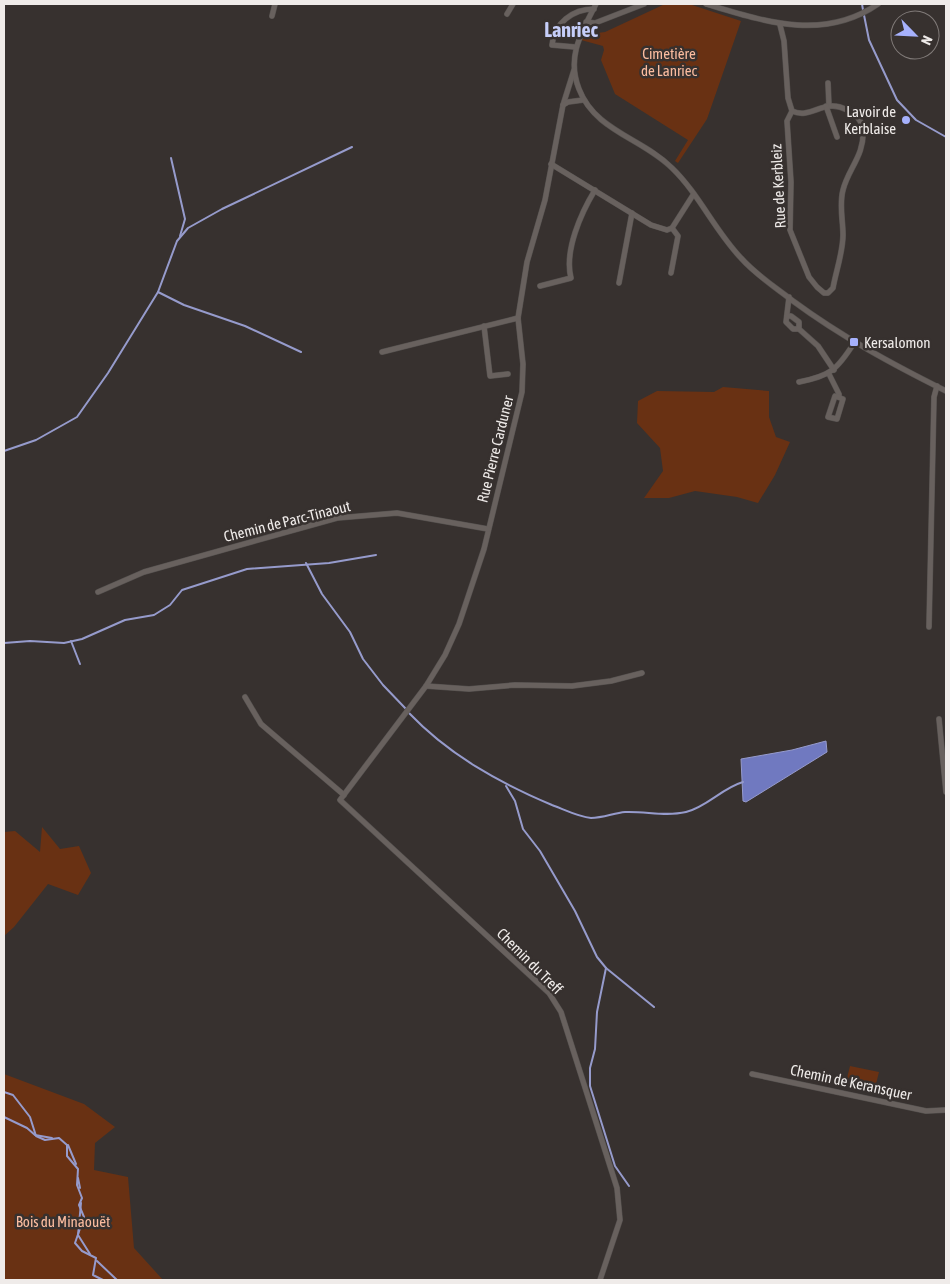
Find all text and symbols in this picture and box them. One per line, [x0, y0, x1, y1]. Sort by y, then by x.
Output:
north arrow [890, 10, 940, 60]
district label: Lanriec [544, 18, 598, 41]
text: N [918, 33, 936, 47]
park label: Cimetière de Lanriec [641, 45, 698, 79]
place label: Lavoir de Kerblaise [844, 103, 896, 137]
marker: Lavoir de Kerblaise [900, 114, 912, 126]
street label: Rue de Kerbleiz [767, 143, 789, 229]
place label: Kersalomon [864, 334, 931, 351]
marker: Kersalomon [848, 336, 860, 348]
street label: Rue Pierre Carduner [473, 393, 517, 504]
street label: Chemin de Parc-Tinaout [222, 497, 352, 545]
street label: Chemin du Treff [494, 925, 566, 997]
street label: Chemin de Keransquer [789, 1061, 914, 1103]
park label: Bois du Minaouët [16, 1213, 110, 1230]

